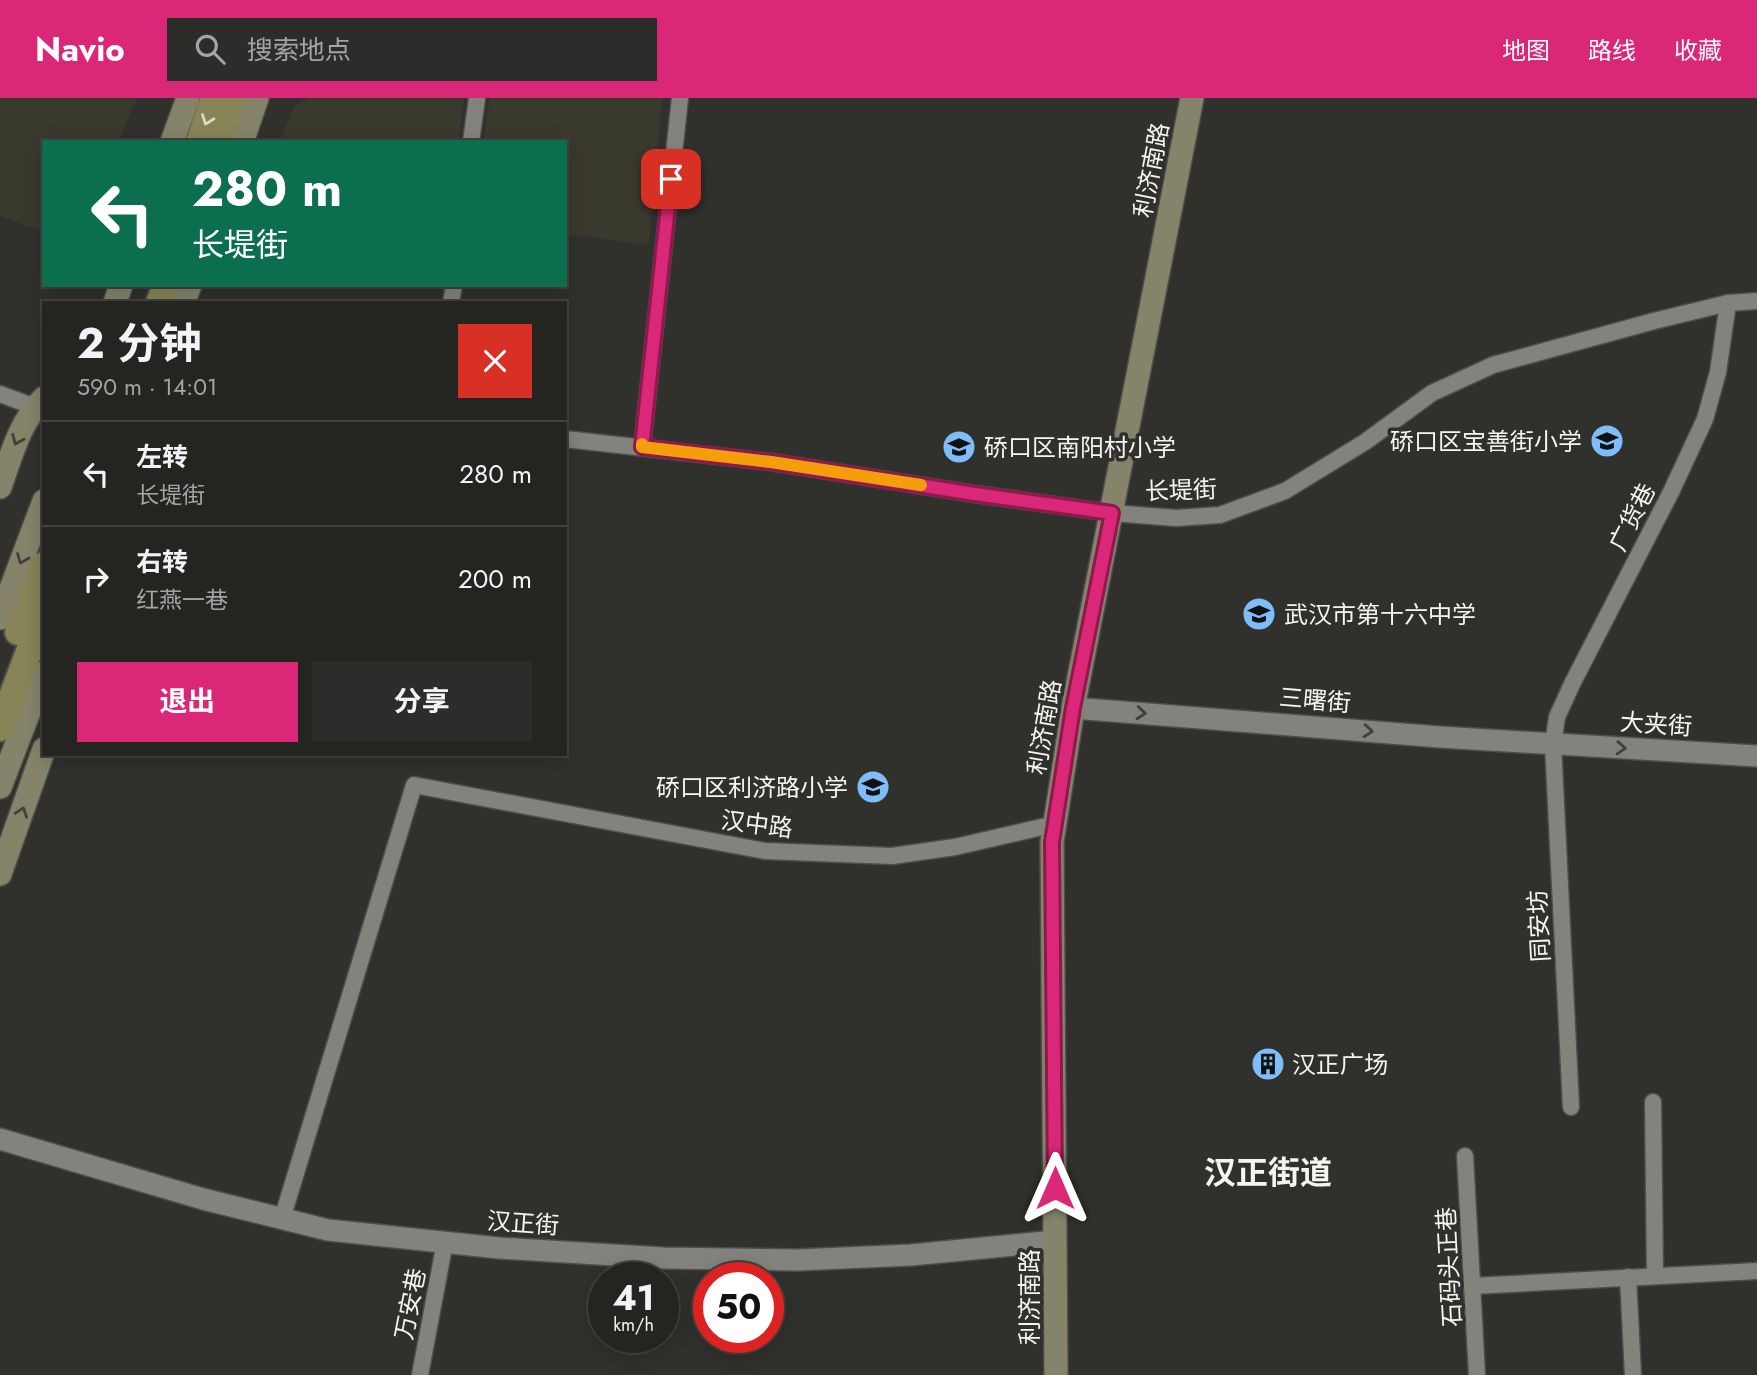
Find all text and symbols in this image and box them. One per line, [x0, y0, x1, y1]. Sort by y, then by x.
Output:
search box [167, 18, 657, 81]
text: Navio [35, 26, 125, 73]
icon: search [191, 30, 229, 68]
text: 搜索地点 [247, 31, 351, 69]
text: 地图 [1502, 33, 1550, 68]
text: 路线 [1588, 33, 1636, 68]
text: 收藏 [1674, 33, 1722, 68]
one-way arrow [201, 113, 215, 125]
street label: 利济南路 [1125, 120, 1177, 220]
pin [641, 149, 701, 209]
text: 280 m [192, 154, 342, 224]
icon: arrive [652, 160, 690, 198]
icon: left [77, 168, 168, 259]
text: 长堤街 [192, 222, 288, 268]
text: 2 分钟 [77, 313, 201, 374]
button: close [458, 324, 532, 398]
text: 590 m · 14:01 [77, 370, 217, 404]
school or university icon: 硚口区宝善街小学 [1588, 422, 1626, 460]
place label: 硚口区宝善街小学 [1390, 424, 1582, 459]
school or university icon: 硚口区南阳村小学 [940, 428, 978, 466]
place label: 硚口区南阳村小学 [984, 430, 1176, 465]
one-way arrow [12, 433, 26, 445]
text: 左转 [136, 438, 188, 476]
icon: left [77, 455, 115, 493]
text: 280 m [459, 455, 532, 493]
street label: 长堤街 [1144, 471, 1218, 509]
street label: 广货巷 [1600, 477, 1664, 557]
text: 长堤街 [136, 478, 205, 512]
text: 右转 [136, 543, 188, 581]
one-way arrow [16, 553, 30, 565]
icon: right [77, 560, 115, 598]
text: 200 m [458, 560, 532, 598]
text: 红燕一巷 [136, 583, 228, 617]
school or university icon: 武汉市第十六中学 [1240, 595, 1278, 633]
place label: 武汉市第十六中学 [1284, 597, 1476, 632]
button: 退出 [77, 662, 298, 742]
button: 分享 [312, 662, 532, 742]
street label: 利济南路 [1018, 677, 1070, 777]
street label: 三曙街 [1278, 679, 1352, 721]
street label: 大夹街 [1619, 704, 1693, 744]
one-way arrow [1136, 705, 1147, 720]
one-way arrow [1363, 723, 1374, 738]
one-way arrow [1616, 740, 1627, 755]
school or university icon: 硚口区利济路小学 [854, 768, 892, 806]
place label: 硚口区利济路小学 [656, 770, 848, 805]
street label: 汉中路 [719, 802, 795, 846]
one-way arrow [14, 806, 28, 818]
street label: 同安坊 [1520, 889, 1558, 963]
building icon: 汉正广场 [1249, 1045, 1287, 1083]
place label: 汉正广场 [1292, 1047, 1388, 1082]
district label: 汉正街道 [1204, 1150, 1332, 1196]
position arrow [1018, 1151, 1092, 1225]
street label: 汉正街 [486, 1203, 560, 1243]
street label: 石码头正巷 [1428, 1206, 1470, 1328]
street label: 利济南路 [1012, 1249, 1047, 1345]
speed limit sign: 50 [693, 1262, 784, 1353]
street label: 万安巷 [386, 1265, 434, 1343]
text: 41 [612, 1273, 655, 1323]
text: km/h [613, 1312, 654, 1338]

